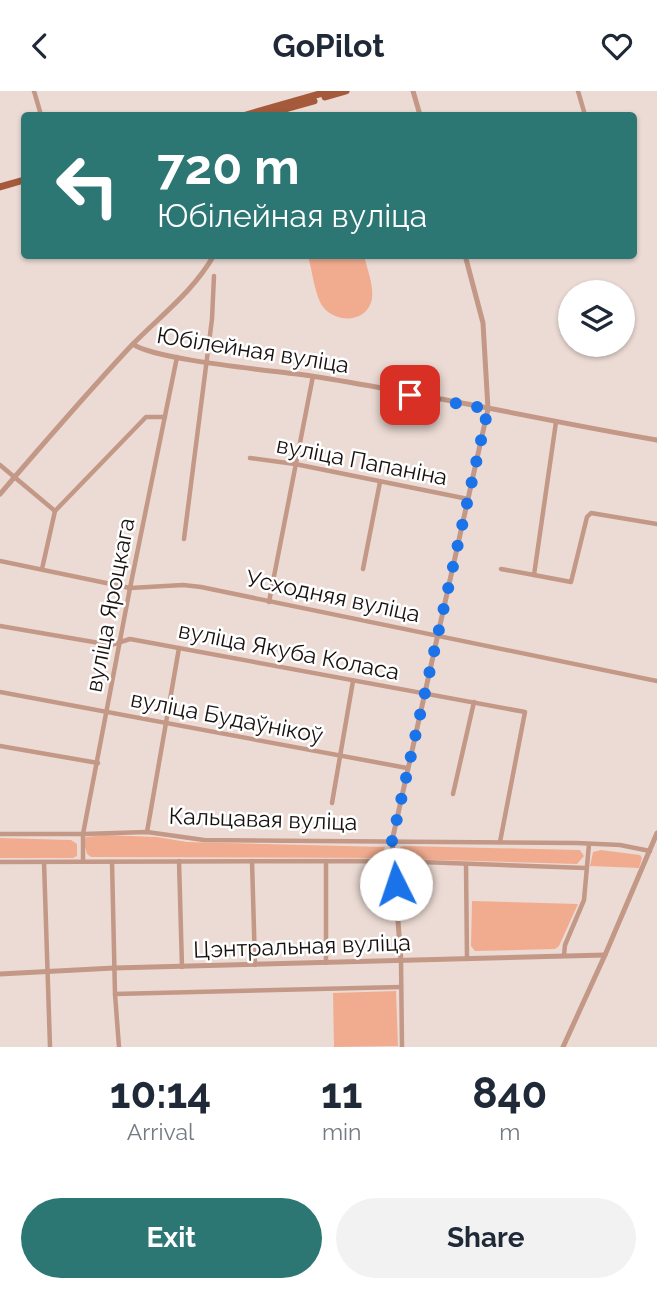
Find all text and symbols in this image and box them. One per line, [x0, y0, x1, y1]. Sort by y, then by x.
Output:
icon: back [21, 27, 59, 65]
text: GoPilot [273, 27, 384, 64]
icon: heart [598, 27, 636, 65]
text: 720 m [157, 138, 300, 195]
icon: left [42, 140, 133, 231]
text: Юбілейная вуліца [157, 197, 427, 234]
map controls [558, 280, 635, 357]
button: layers [558, 280, 635, 357]
street label: Юбілейная вуліца [155, 321, 351, 378]
pin [380, 365, 440, 425]
icon: arrive [391, 376, 429, 414]
street label: вуліца Папаніна [274, 431, 450, 490]
street label: вуліца Яроцкага [79, 516, 140, 694]
street label: Усходняя вуліца [244, 564, 423, 627]
street label: вуліца Якуба Коласа [176, 616, 402, 685]
street label: вуліца Будаўнікоў [129, 685, 326, 748]
street label: Кальцавая вуліца [168, 802, 358, 835]
position arrow [359, 847, 433, 921]
street label: Цэнтральная вуліца [193, 928, 411, 963]
text: 10:14 [110, 1069, 211, 1118]
text: 11 [321, 1069, 362, 1118]
text: 840 [472, 1069, 547, 1118]
text: Arrival [127, 1118, 194, 1145]
text: min [322, 1118, 362, 1145]
text: m [499, 1118, 520, 1145]
button: Exit [21, 1198, 322, 1278]
button: Share [336, 1198, 636, 1278]

